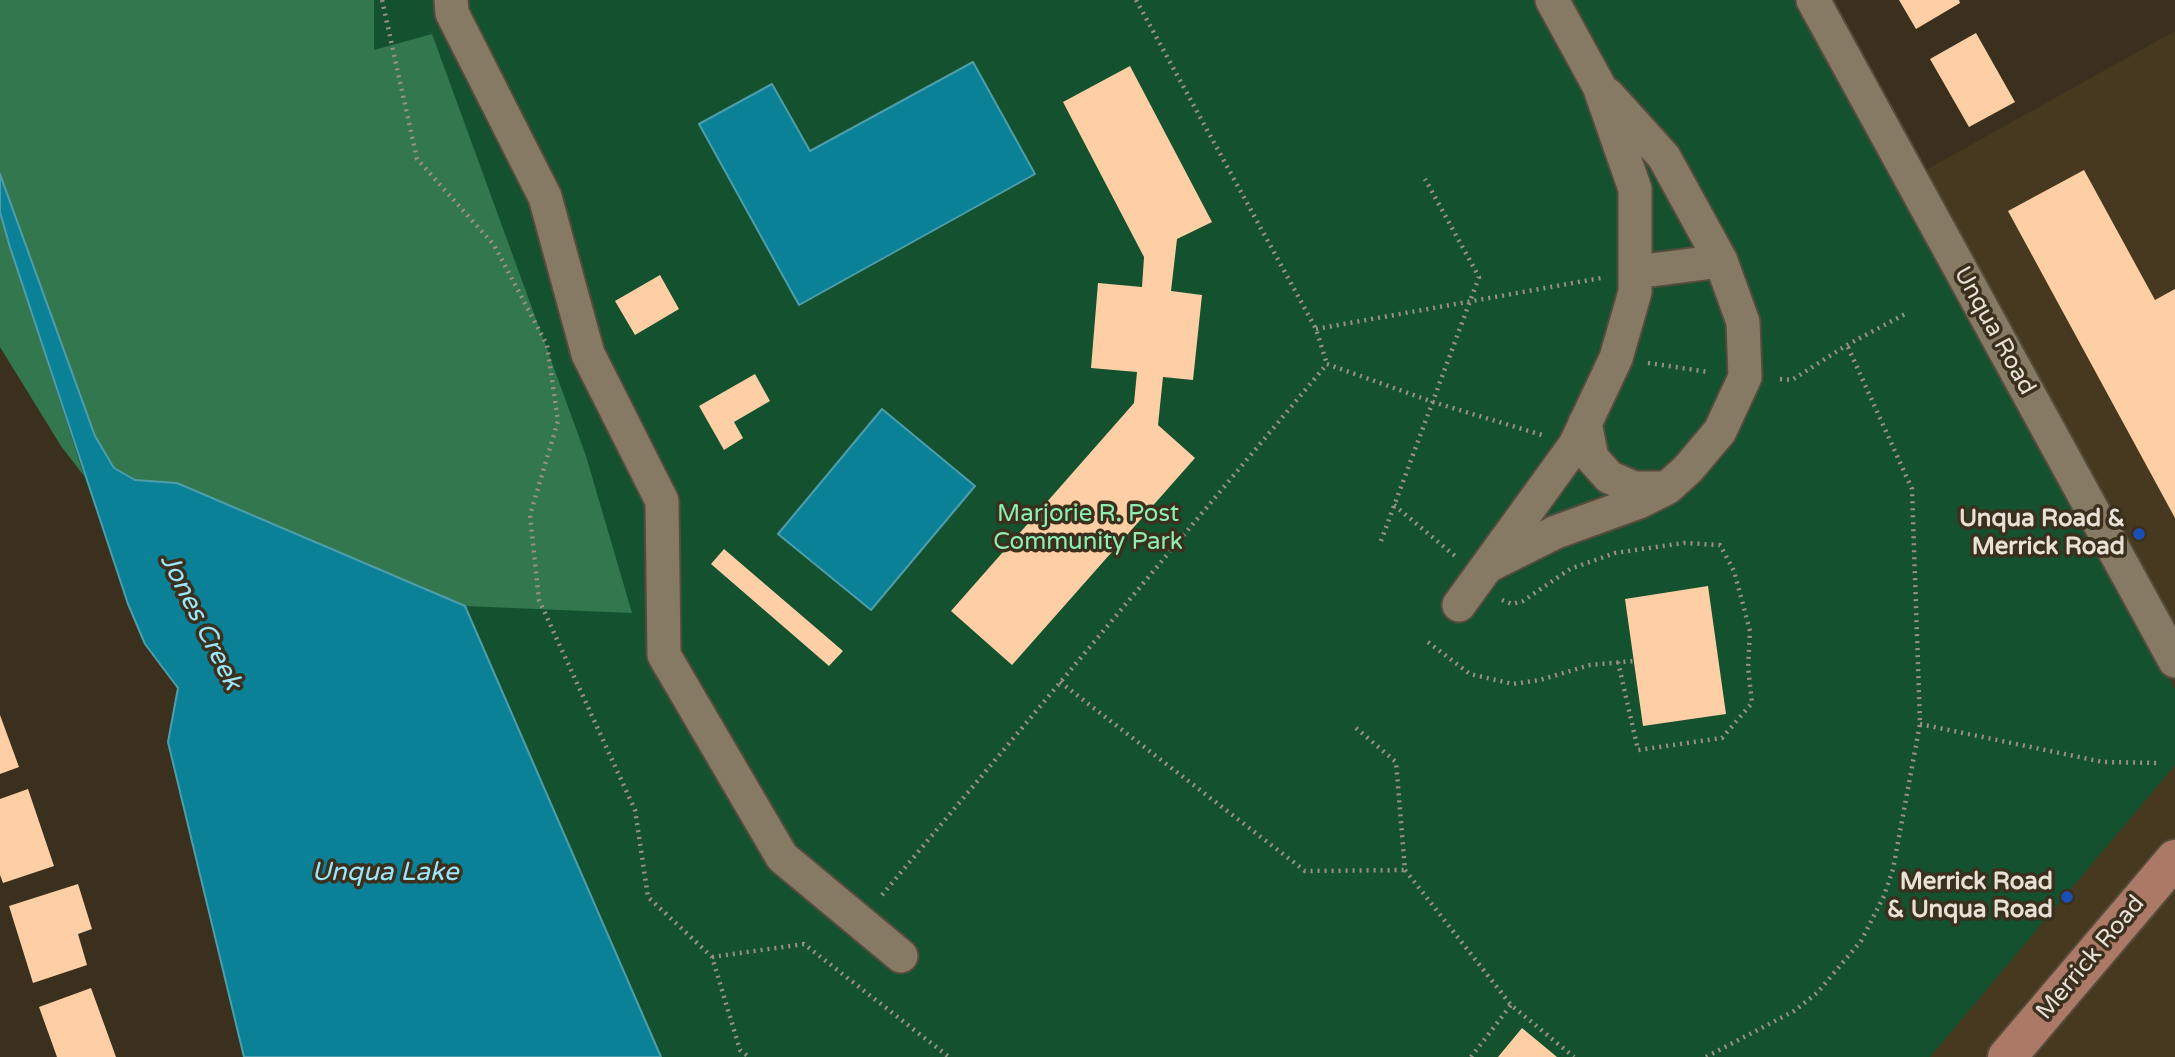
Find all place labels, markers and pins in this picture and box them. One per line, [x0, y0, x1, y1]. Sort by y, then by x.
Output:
place label: Unqua Road & Merrick Road [1959, 506, 2125, 562]
marker: Unqua Road & Merrick Road [2131, 526, 2147, 542]
place label: Merrick Road & Unqua Road [1887, 869, 2053, 925]
marker: Merrick Road & Unqua Road [2059, 889, 2075, 905]

